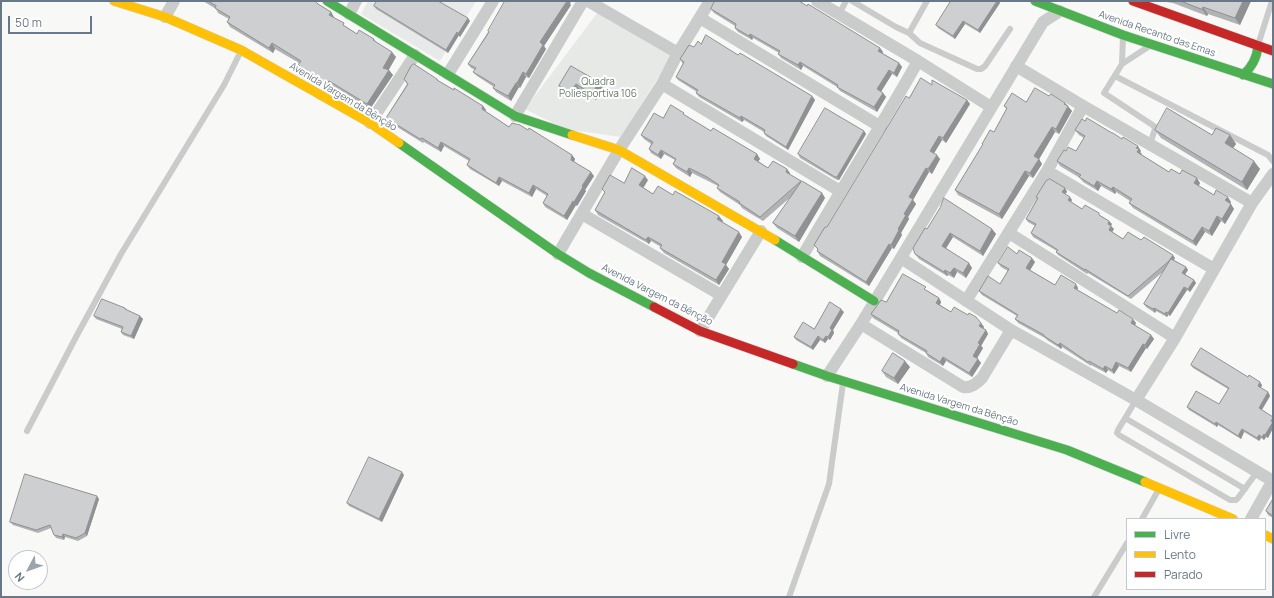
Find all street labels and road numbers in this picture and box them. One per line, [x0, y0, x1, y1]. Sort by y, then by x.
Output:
street label: Avenida Recanto das Emas [1097, 8, 1217, 60]
street label: Avenida Vargem da Bênção [287, 60, 399, 134]
street label: Avenida Vargem da Bênção [599, 262, 715, 328]
street label: Avenida Vargem da Bênção [898, 381, 1020, 429]

